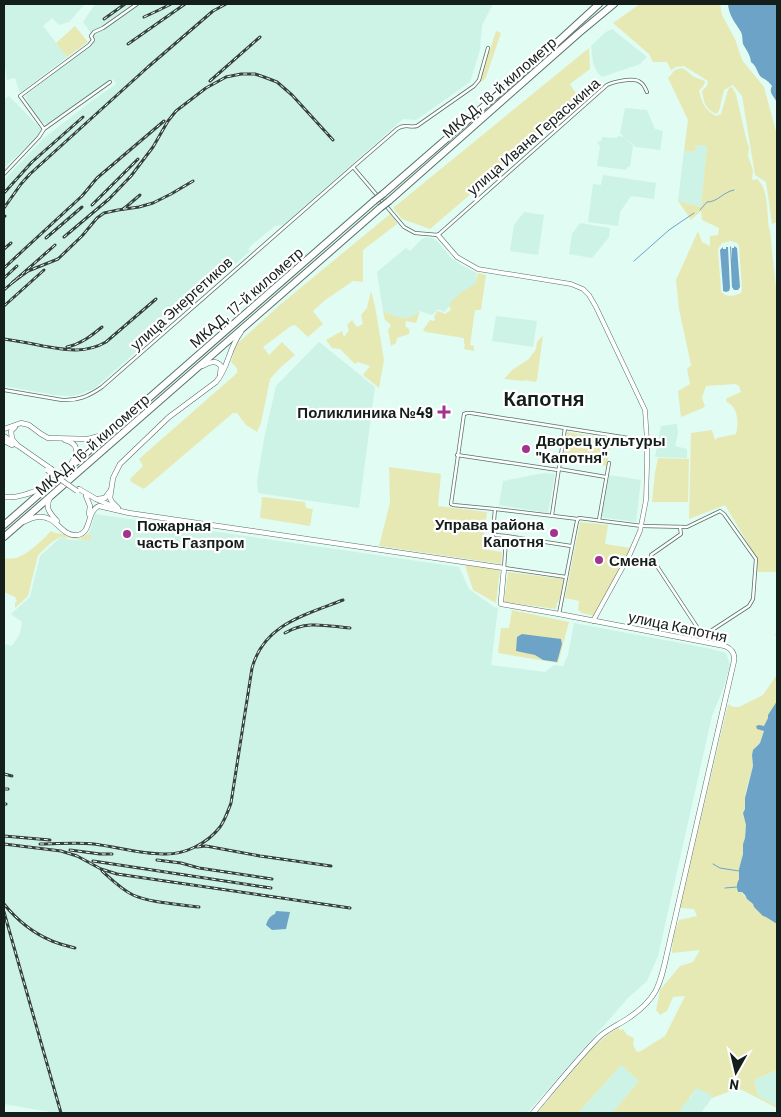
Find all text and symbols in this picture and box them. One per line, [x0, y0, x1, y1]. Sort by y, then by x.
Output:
street label: МКАД, 18-й километр [438, 33, 560, 141]
street label: улица Ивана Гераськина [463, 73, 603, 199]
street label: МКАД, 17-й километр [186, 243, 306, 351]
street label: улица Энергетиков [126, 252, 236, 354]
district label: Капотня [504, 386, 584, 410]
street label: МКАД, 16-й километр [31, 390, 153, 498]
place label: Поликлиника №49 [297, 403, 433, 421]
marker: Поликлиника №49 [437, 405, 451, 419]
place label: Дворец культуры "Капотня" [536, 431, 666, 466]
marker: Дворец культуры "Капотня" [520, 443, 532, 455]
place label: Управа района Капотня [435, 515, 545, 550]
place label: Пожарная часть Газпром [137, 516, 245, 551]
marker: Управа района Капотня [548, 527, 560, 539]
marker: Пожарная часть Газпром [121, 528, 133, 540]
place label: Смена [609, 551, 657, 569]
marker: Смена [593, 554, 605, 566]
street label: улица Капотня [627, 607, 729, 645]
north arrow [711, 1047, 761, 1097]
text: N [728, 1076, 740, 1094]

